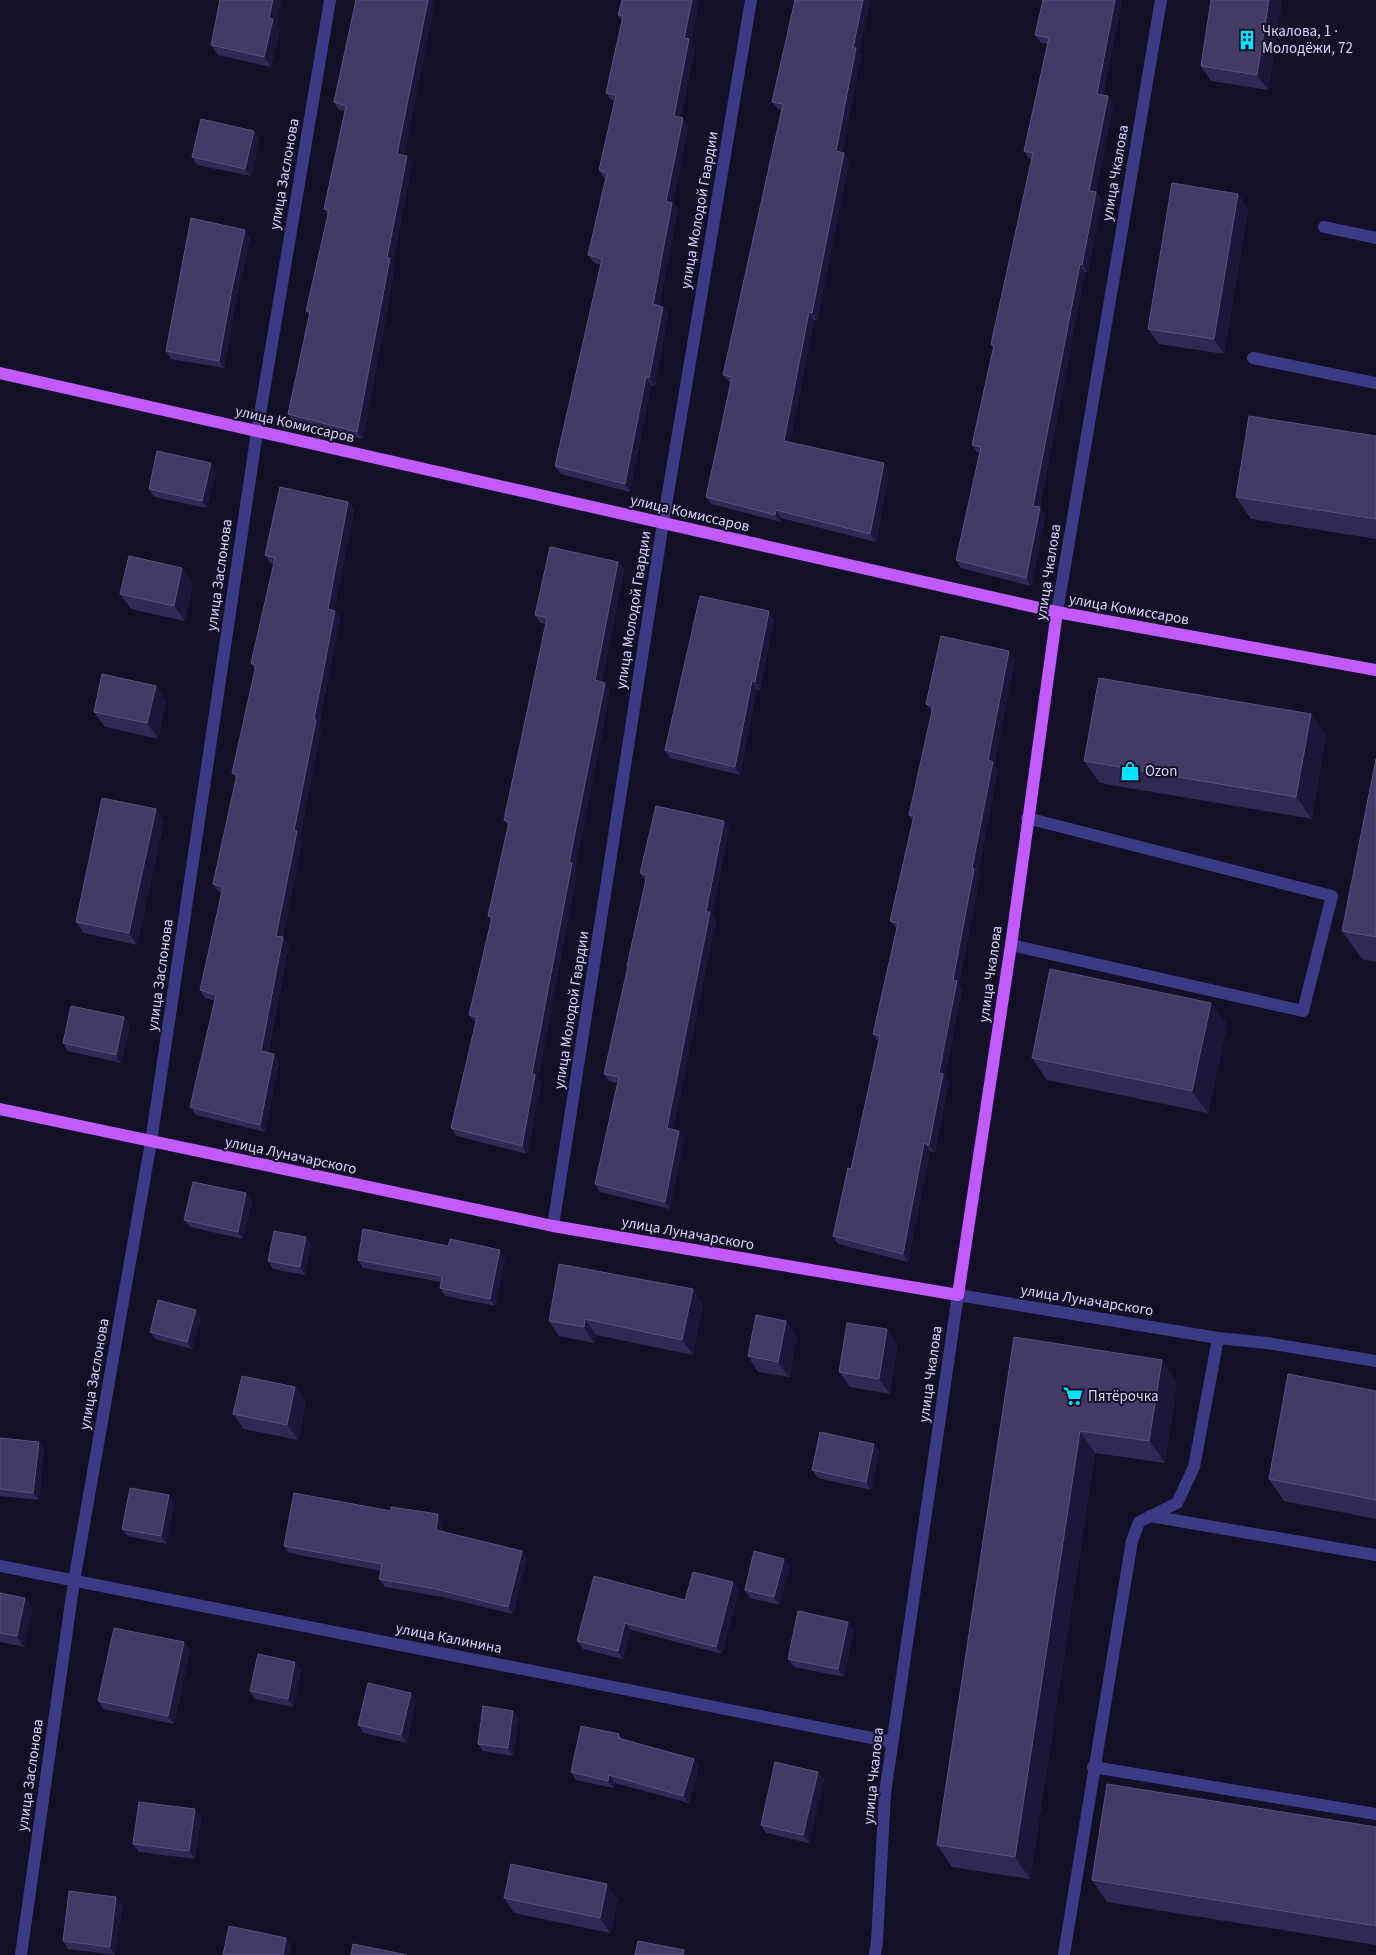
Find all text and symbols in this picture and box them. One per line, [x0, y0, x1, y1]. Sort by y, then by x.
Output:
place label: Чкалова, 1 · Молодёжи, 72 [1262, 21, 1353, 59]
building icon: Чкалова, 1 · Молодёжи, 72 [1236, 29, 1258, 51]
street label: улица Заслонова [264, 117, 305, 232]
street label: улица Чкалова [1097, 123, 1134, 223]
street label: улица Молодой Гвардии [675, 129, 724, 291]
street label: улица Комиссаров [233, 401, 357, 449]
street label: улица Комиссаров [628, 490, 752, 538]
street label: улица Заслонова [201, 518, 238, 632]
street label: улица Чкалова [1031, 522, 1066, 622]
street label: улица Молодой Гвардии [611, 529, 656, 691]
street label: улица Комиссаров [1067, 589, 1191, 630]
shop icon: Ozon [1119, 760, 1141, 782]
place label: Ozon [1145, 761, 1177, 782]
street label: улица Заслонова [142, 918, 179, 1032]
street label: улица Чкалова [973, 924, 1008, 1024]
street label: улица Молодой Гвардии [549, 929, 594, 1091]
street label: улица Луначарского [223, 1131, 359, 1180]
street label: улица Луначарского [620, 1212, 756, 1255]
street label: улица Луначарского [1019, 1280, 1155, 1321]
street label: улица Заслонова [74, 1317, 115, 1432]
street label: улица Чкалова [913, 1324, 948, 1424]
supermarket icon: Пятёрочка [1062, 1385, 1084, 1407]
place label: Пятёрочка [1088, 1386, 1159, 1407]
street label: улица Калинина [394, 1618, 504, 1659]
street label: улица Заслонова [12, 1718, 49, 1832]
street label: улица Чкалова [858, 1727, 889, 1826]

